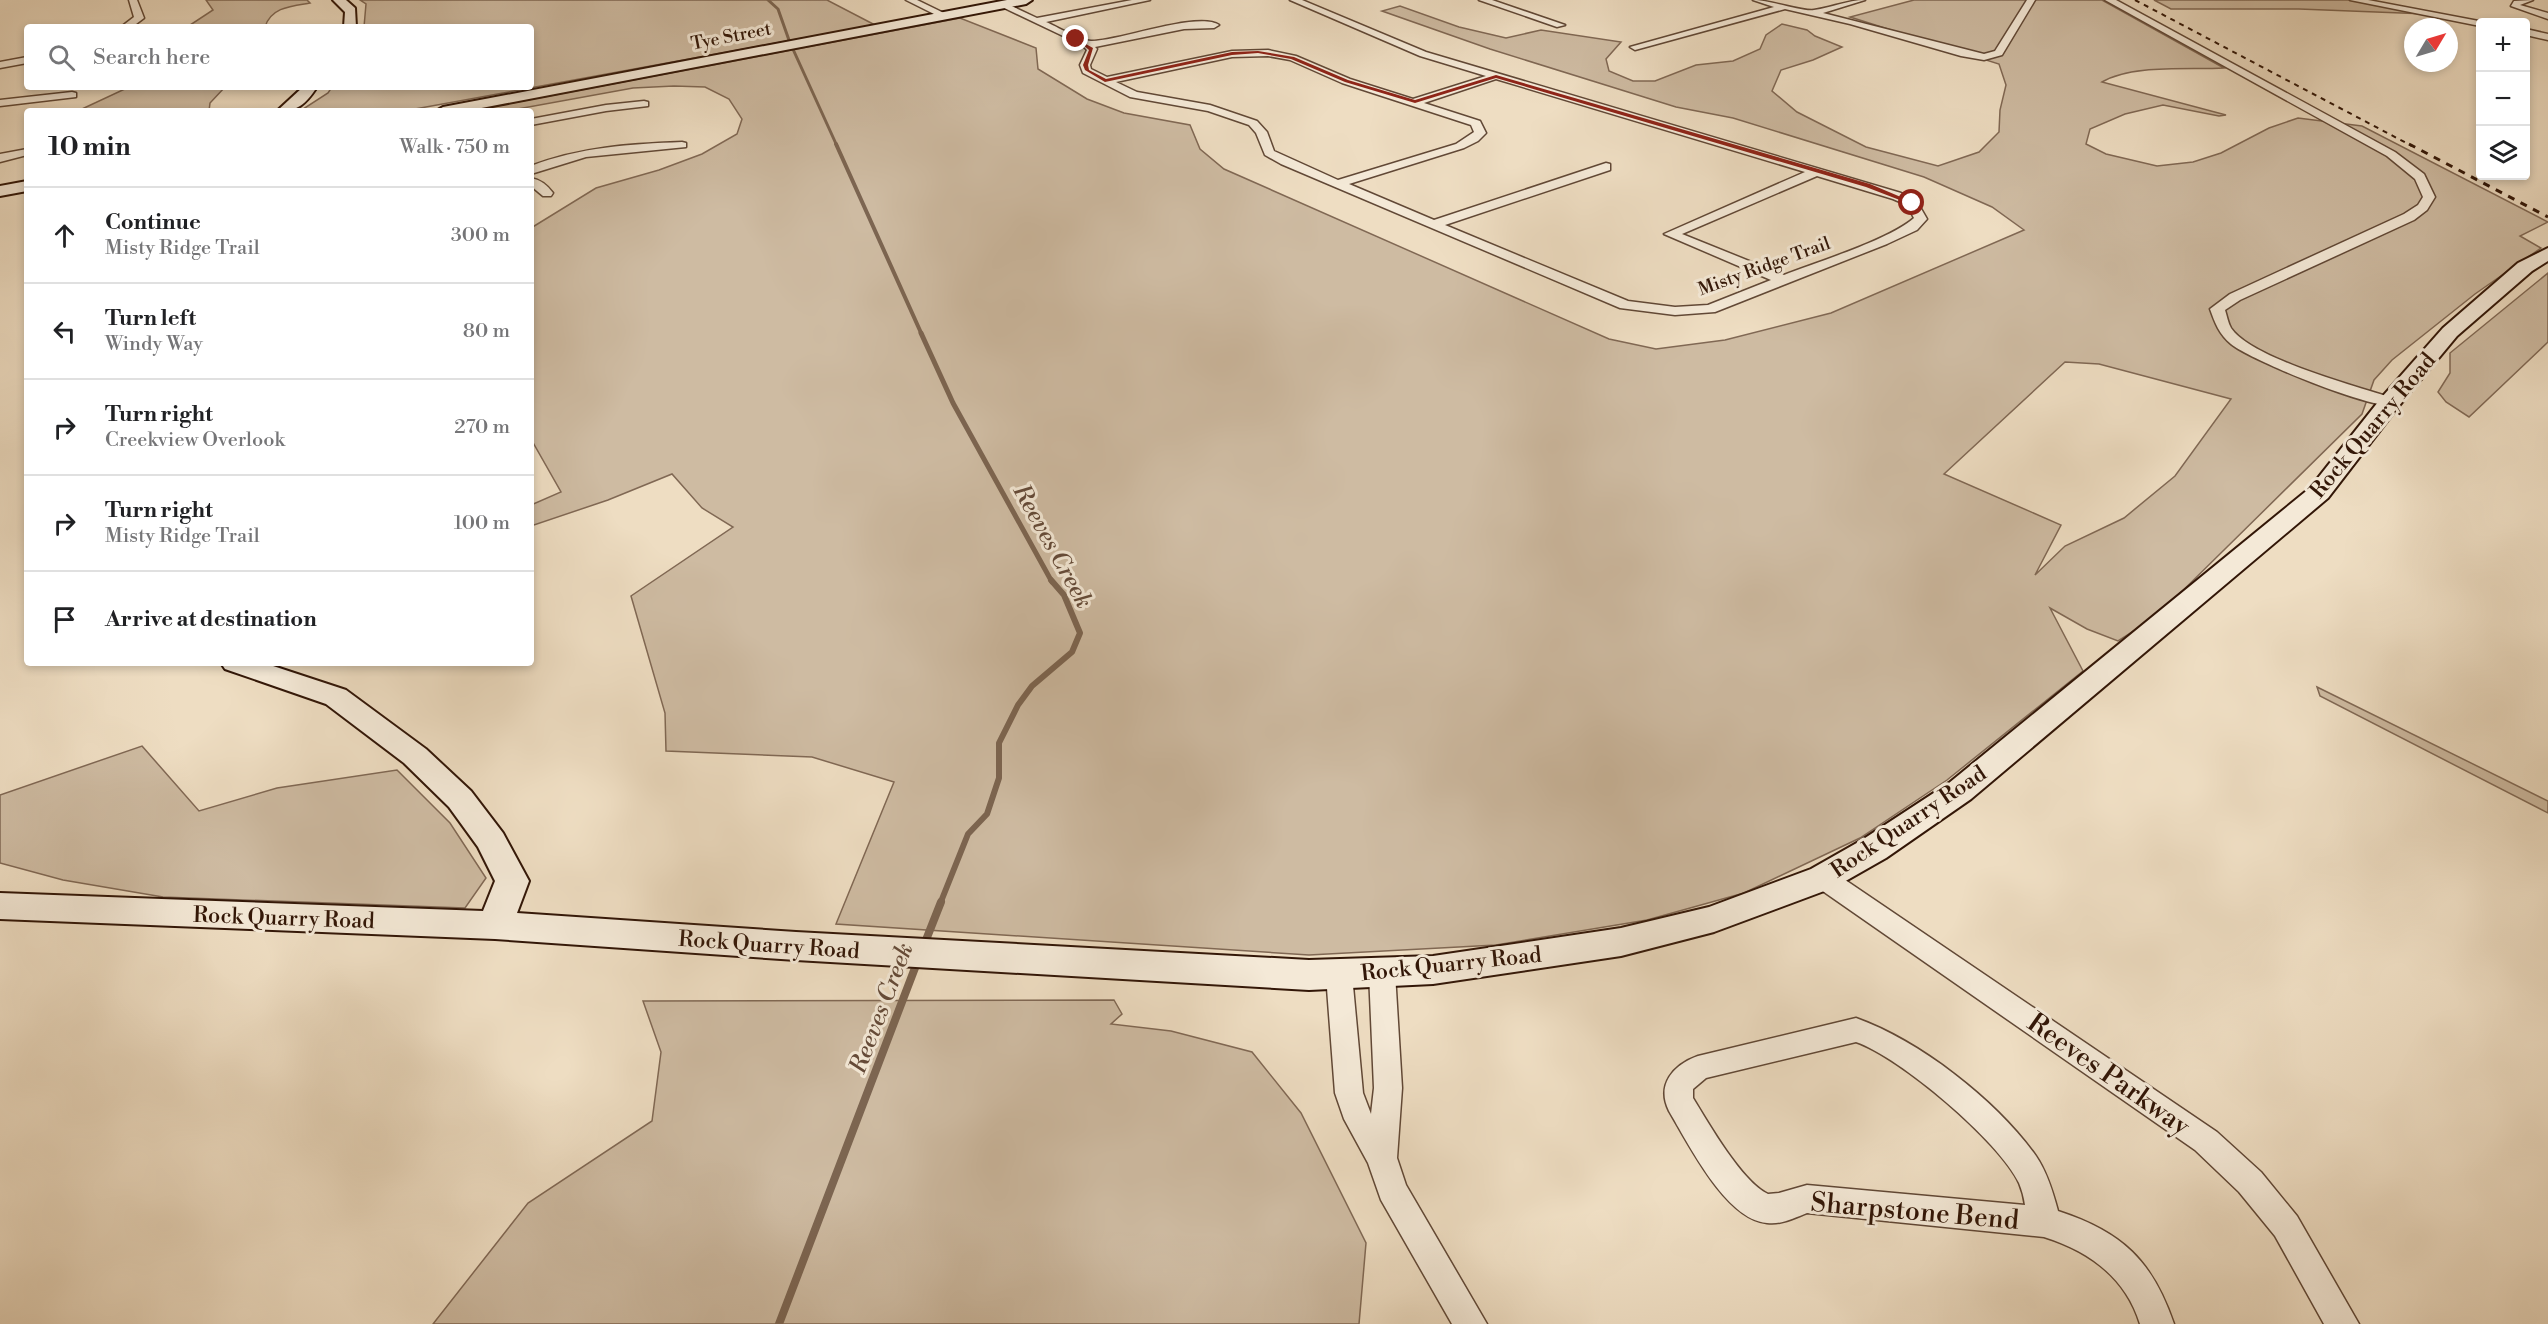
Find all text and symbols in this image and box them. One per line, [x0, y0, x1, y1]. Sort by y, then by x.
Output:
street label: Tye Street [689, 17, 774, 56]
north arrow [2404, 18, 2458, 72]
map controls [2476, 18, 2530, 180]
button: + [2476, 18, 2530, 72]
search box [24, 24, 534, 90]
route end [1062, 25, 1088, 51]
icon: search [45, 41, 78, 74]
text: Search here [93, 44, 210, 71]
button: − [2476, 72, 2530, 126]
button: layers [2476, 126, 2530, 180]
text: 10 min [48, 131, 131, 163]
text: Walk · 750 m [400, 135, 510, 160]
route start [1898, 189, 1924, 215]
text: Continue [105, 209, 201, 236]
icon: ahead [48, 219, 81, 252]
text: 300 m [451, 223, 510, 248]
street label: Misty Ridge Trail [1695, 232, 1834, 301]
text: Misty Ridge Trail [105, 236, 260, 261]
text: Turn left [105, 305, 196, 332]
icon: left [48, 315, 81, 348]
text: 80 m [463, 319, 510, 344]
text: Windy Way [105, 332, 203, 357]
street label: Rock Quarry Road [2304, 347, 2442, 504]
text: Turn right [105, 401, 213, 428]
icon: right [48, 411, 81, 444]
text: 270 m [454, 415, 510, 440]
text: Creekview Overlook [105, 428, 285, 453]
water label: Reeves Creek [1005, 478, 1099, 614]
text: Turn right [105, 497, 213, 524]
icon: right [48, 507, 81, 540]
text: 100 m [454, 511, 510, 536]
text: Misty Ridge Trail [105, 524, 260, 549]
icon: arrive [48, 603, 81, 636]
text: Arrive at destination [105, 606, 317, 633]
street label: Rock Quarry Road [1826, 760, 1992, 884]
street label: Rock Quarry Road [193, 902, 376, 935]
street label: Rock Quarry Road [677, 926, 861, 965]
water label: Reeves Creek [843, 939, 921, 1079]
street label: Rock Quarry Road [1359, 942, 1544, 987]
street label: Reeves Parkway [2020, 1006, 2197, 1144]
street label: Sharpstone Bend [1809, 1186, 2021, 1238]

